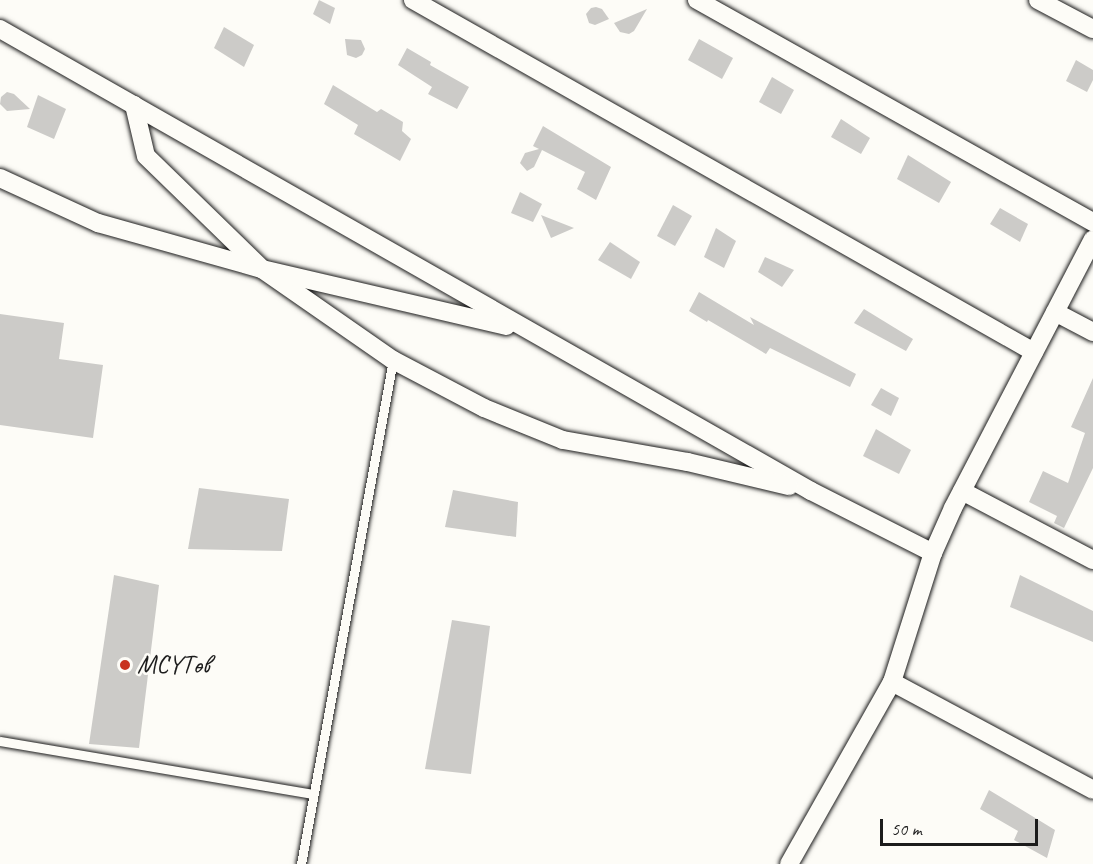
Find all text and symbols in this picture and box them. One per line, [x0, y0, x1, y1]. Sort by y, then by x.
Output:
place label: МСҮТөв [137, 649, 210, 681]
marker: МСҮТөв [118, 658, 132, 672]
scale bar [883, 807, 1040, 845]
text: 50 m [891, 818, 922, 840]

